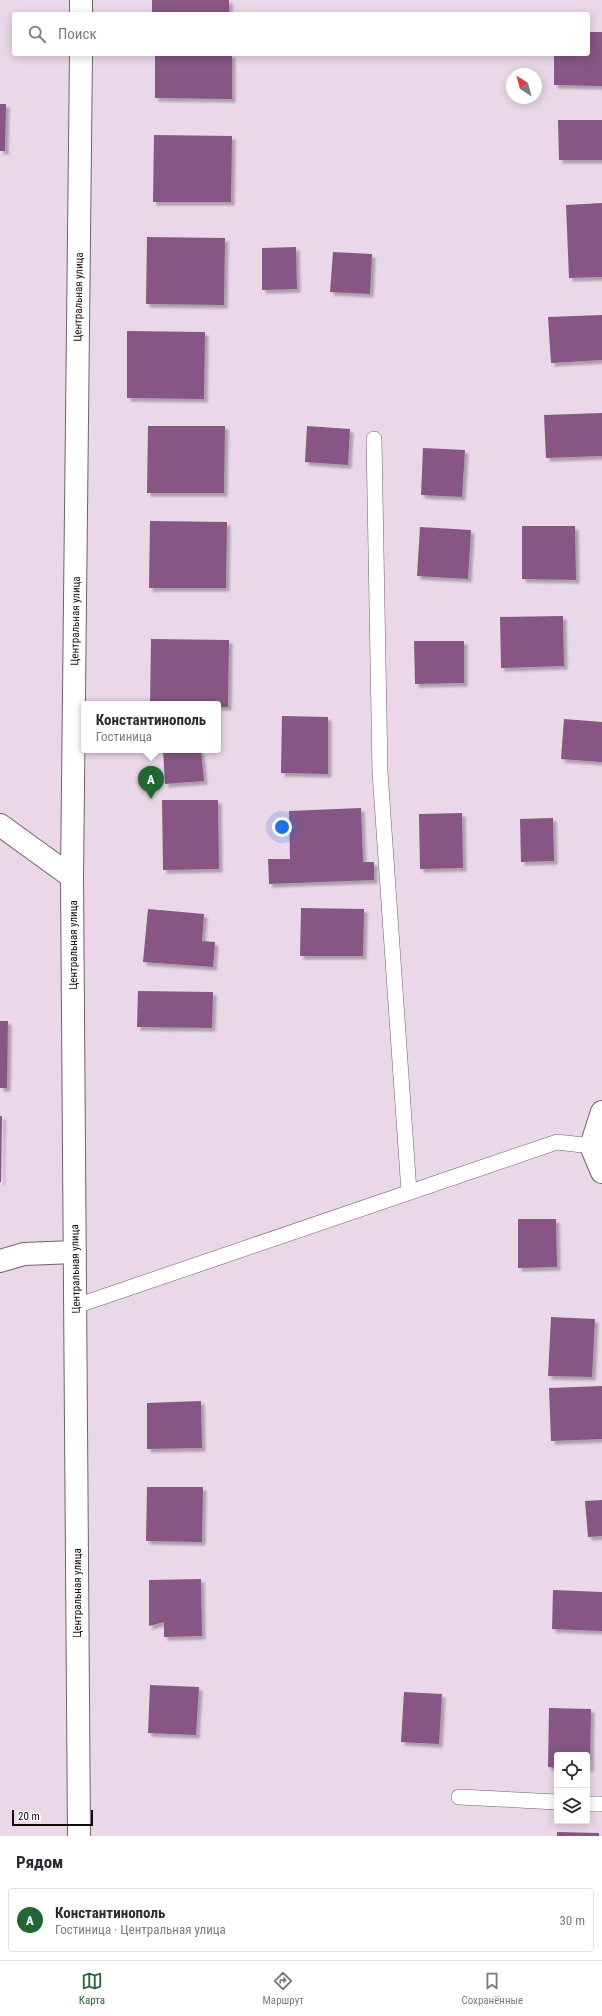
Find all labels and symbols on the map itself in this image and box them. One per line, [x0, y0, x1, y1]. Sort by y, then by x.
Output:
north arrow [506, 68, 542, 104]
street label: Центральная улица [71, 252, 86, 342]
street label: Центральная улица [68, 576, 83, 666]
pin: A [138, 766, 164, 799]
your location [272, 817, 292, 837]
street label: Центральная улица [67, 900, 80, 990]
street label: Центральная улица [68, 1224, 83, 1314]
street label: Центральная улица [71, 1548, 84, 1638]
scale bar [12, 1808, 93, 1827]

